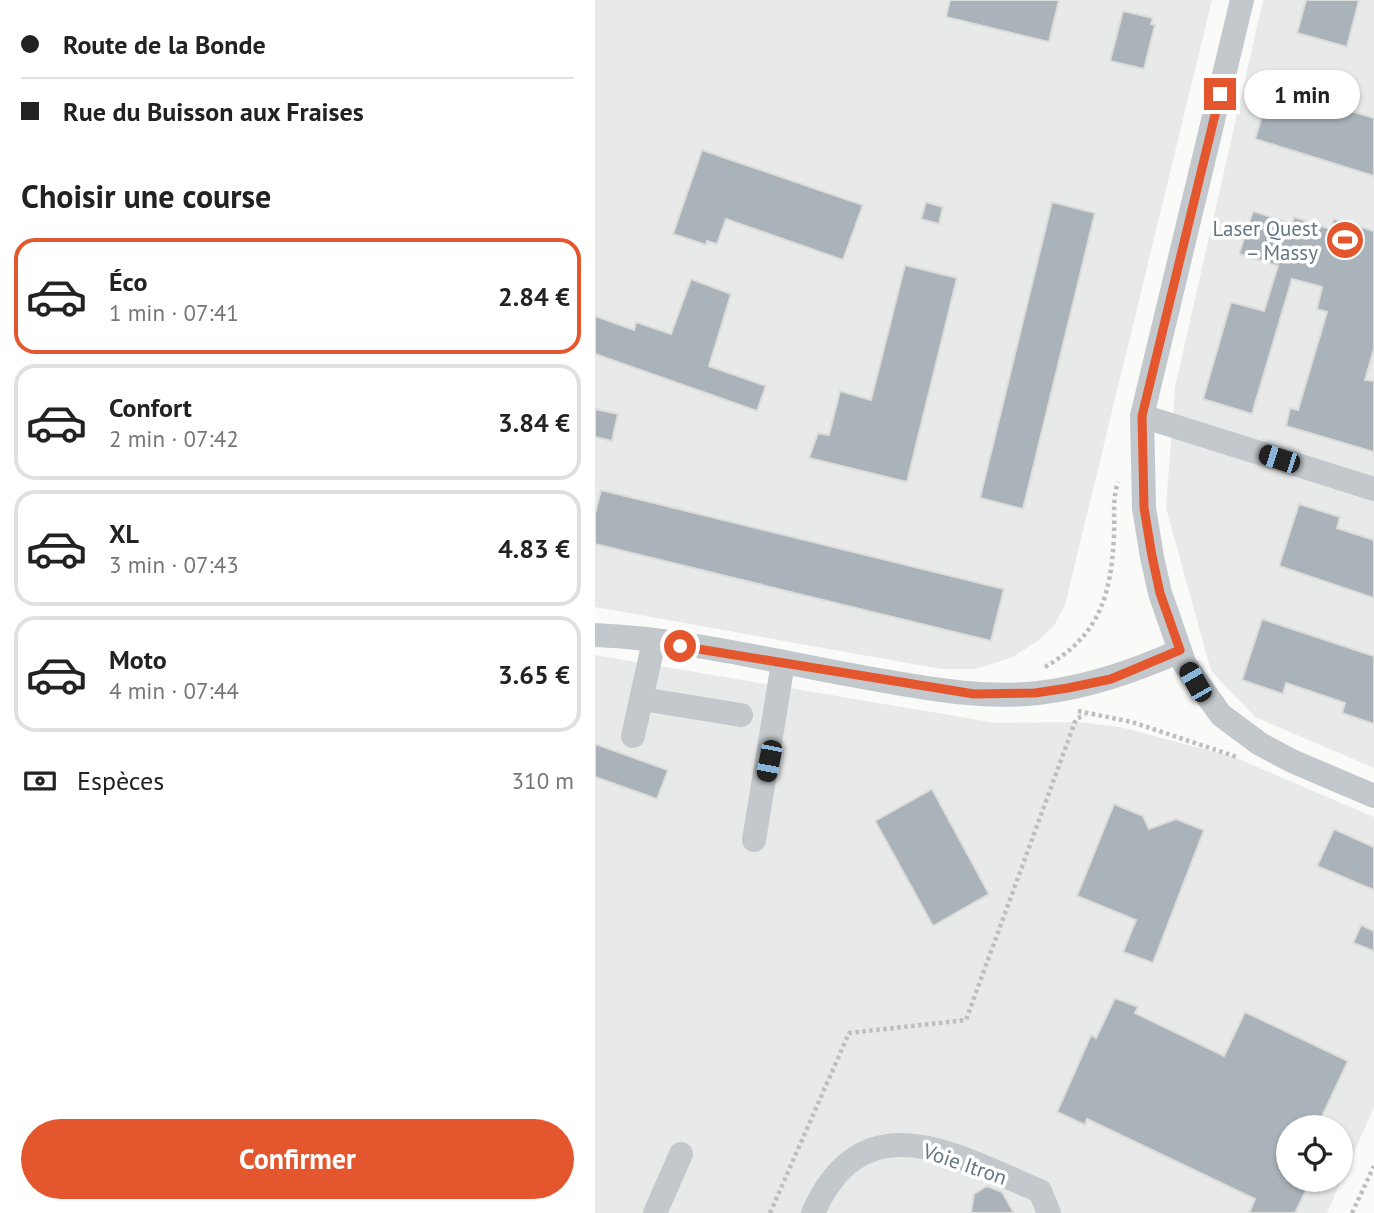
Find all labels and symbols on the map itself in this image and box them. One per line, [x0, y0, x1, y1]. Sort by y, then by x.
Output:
callout: 1 min [1245, 70, 1360, 119]
route end [1204, 78, 1236, 110]
place label: Laser Quest – Massy [1213, 215, 1318, 266]
sports icon: Laser Quest – Massy [1324, 219, 1366, 261]
car [1256, 443, 1303, 475]
route start [664, 630, 696, 662]
car [1176, 659, 1215, 705]
car [755, 738, 784, 784]
street label: Voie Itron [919, 1137, 1011, 1191]

